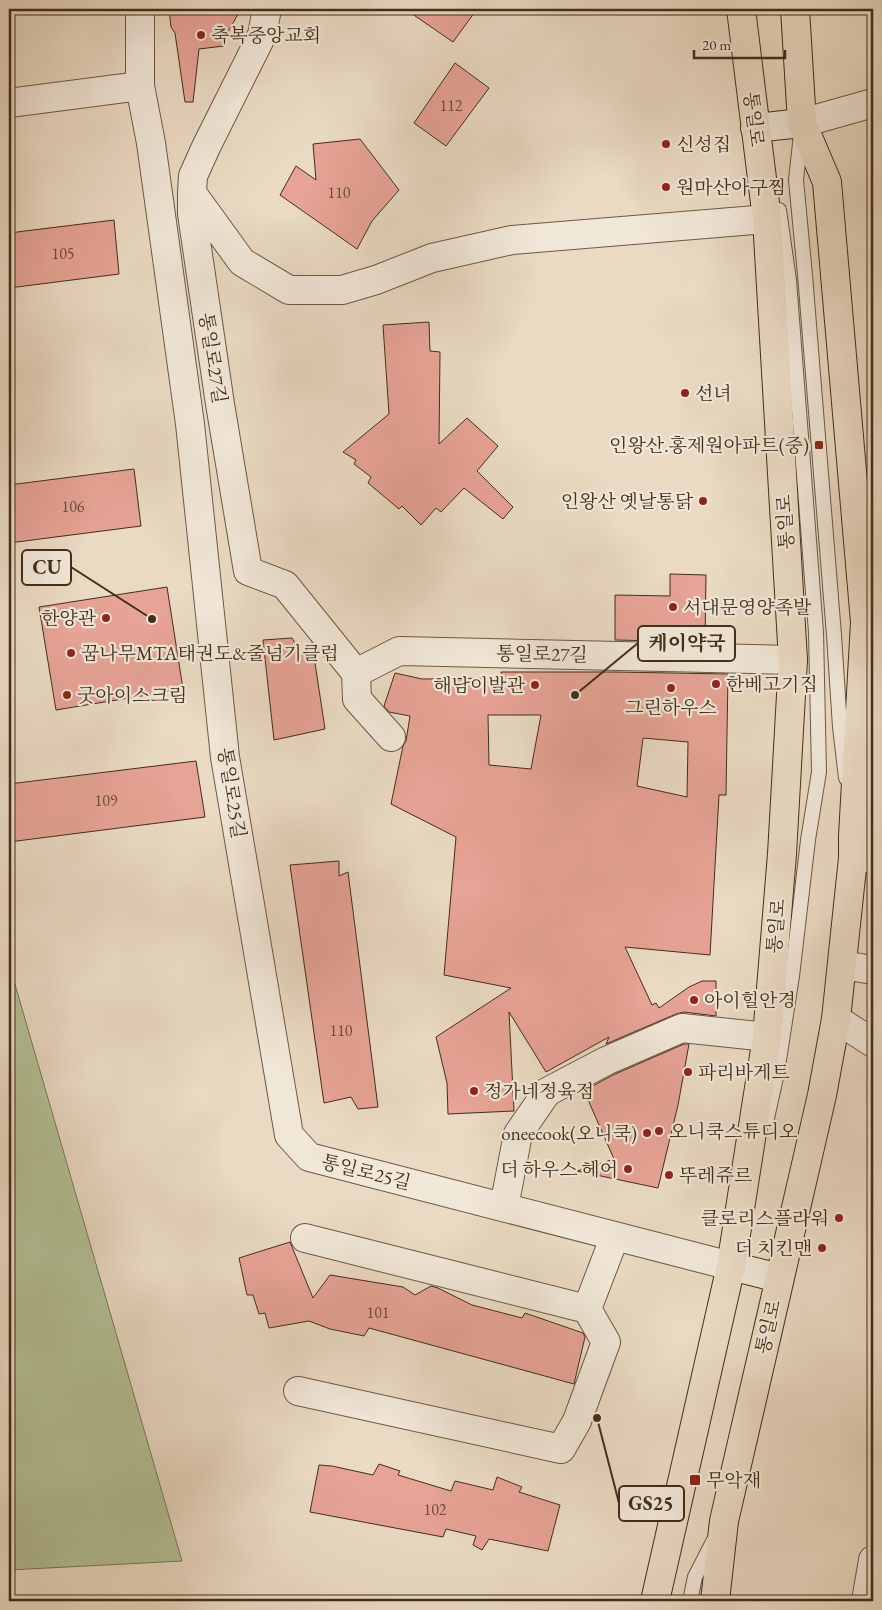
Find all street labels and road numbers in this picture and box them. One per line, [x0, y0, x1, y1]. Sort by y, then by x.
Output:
street label: 통일로 [738, 90, 770, 148]
street label: 통일로27길 [193, 311, 233, 405]
street label: 통일로 [771, 494, 799, 550]
street label: 통일로27길 [496, 641, 588, 667]
street label: 통일로25길 [212, 746, 252, 840]
street label: 통일로 [761, 897, 791, 955]
street label: 통일로25길 [319, 1149, 413, 1195]
street label: 통일로 [750, 1297, 786, 1357]

